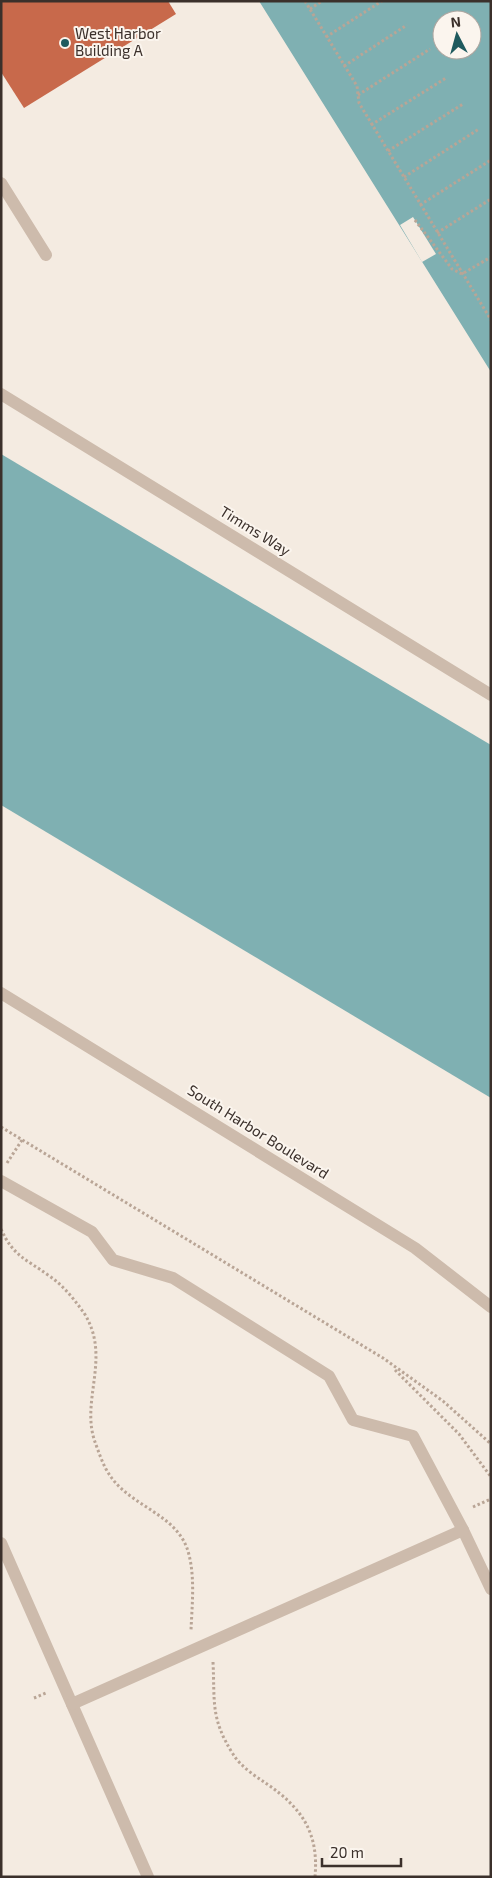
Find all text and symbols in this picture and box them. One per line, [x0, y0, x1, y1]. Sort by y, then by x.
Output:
north arrow [432, 10, 482, 60]
text: N [450, 13, 462, 31]
place label: West Harbor Building A [75, 24, 161, 59]
marker: West Harbor Building A [59, 37, 71, 49]
street label: Timms Way [217, 501, 294, 559]
street label: South Harbor Boulevard [185, 1080, 332, 1182]
scale bar [322, 1836, 401, 1868]
text: 20 m [330, 1843, 364, 1861]

